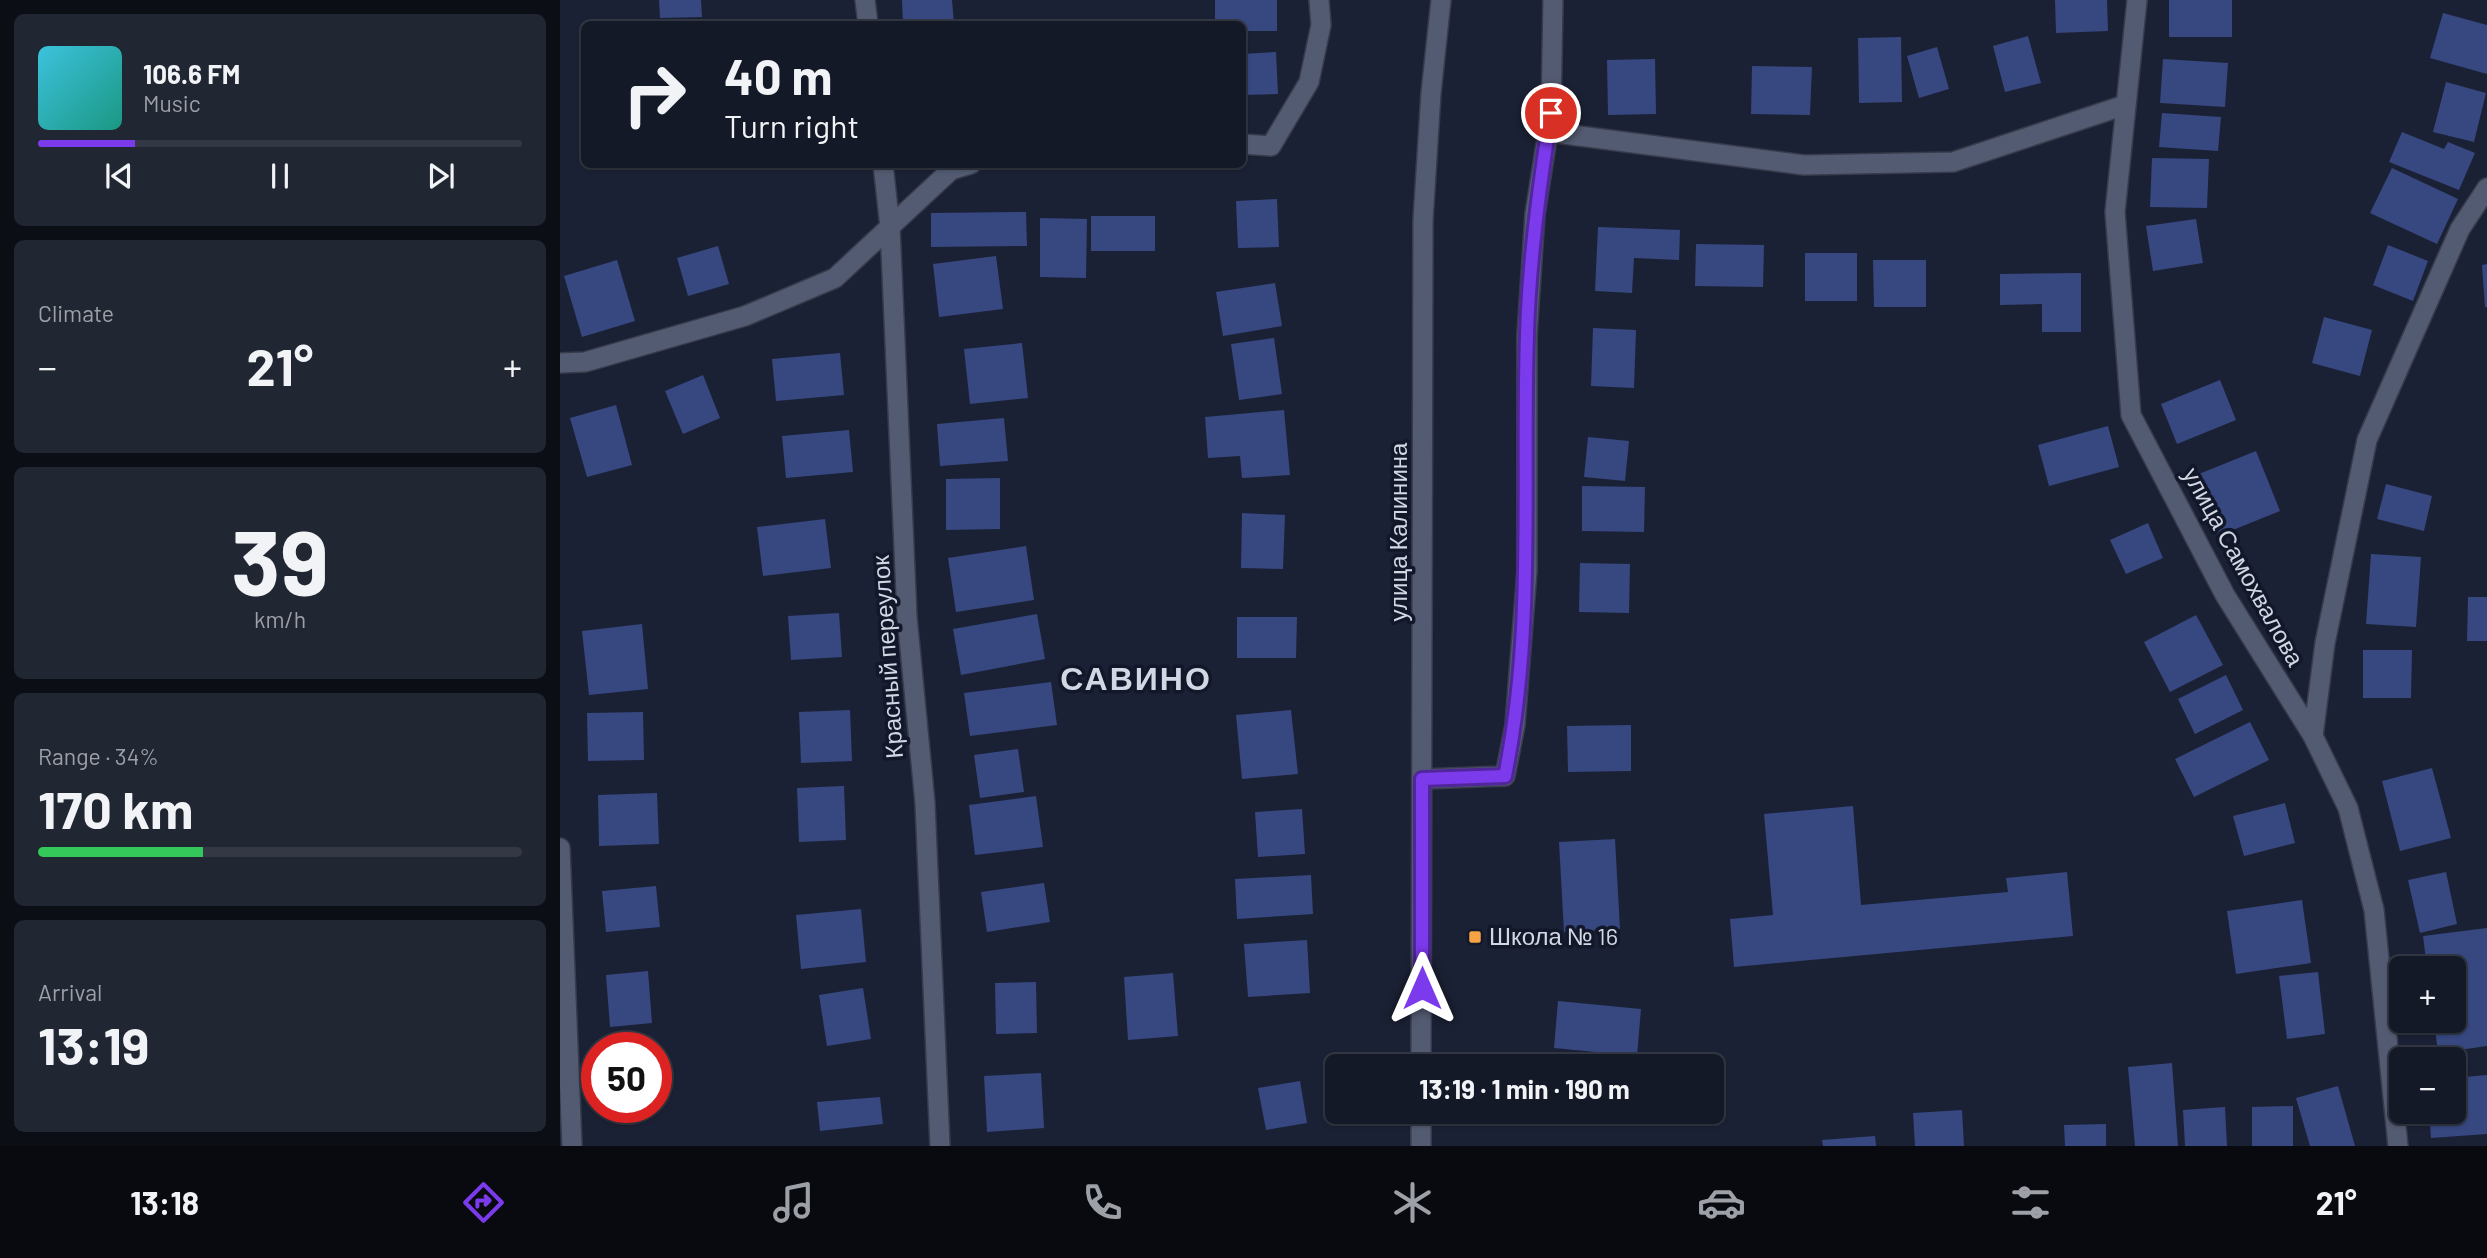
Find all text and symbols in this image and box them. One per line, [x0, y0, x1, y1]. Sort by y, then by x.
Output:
text: 40 m [724, 46, 832, 105]
icon: right [609, 49, 700, 140]
text: 106.6 FM [143, 58, 240, 89]
pin [1521, 83, 1581, 143]
text: Music [143, 89, 201, 117]
icon: arrive [1532, 94, 1570, 132]
text: Turn right [724, 106, 859, 144]
icon: previous [100, 157, 138, 195]
icon: pause [261, 157, 299, 195]
icon: next [422, 157, 460, 195]
text: Climate [38, 299, 114, 327]
text: 21° [247, 334, 313, 396]
text: − [38, 343, 57, 389]
text: + [503, 343, 522, 389]
street label: улица Калинина [1383, 442, 1412, 621]
street label: улица Самохвалова [2178, 462, 2311, 671]
text: 39 [231, 505, 329, 614]
street label: Красный переулок [865, 554, 908, 760]
text: km/h [254, 605, 306, 633]
district label: САВИНО [1060, 658, 1212, 696]
text: Range · 34% [38, 742, 159, 770]
text: 170 km [38, 777, 193, 839]
place label: Школа № 16 [1489, 921, 1618, 950]
marker: Школа № 16 [1467, 929, 1483, 945]
position arrow [1385, 951, 1459, 1025]
map controls [2389, 956, 2466, 1124]
button: + [2389, 956, 2466, 1033]
text: Arrival [38, 978, 102, 1006]
text: 13:19 [38, 1013, 149, 1075]
speed limit sign: 50 [581, 1032, 672, 1123]
button: − [2389, 1047, 2466, 1124]
text: 13:19 · 1 min · 190 m [1419, 1073, 1630, 1104]
icon: directions [459, 1178, 508, 1227]
icon: music [769, 1178, 818, 1227]
icon: phone [1078, 1178, 1127, 1227]
icon: climate [1388, 1178, 1437, 1227]
icon: car [1697, 1178, 1746, 1227]
icon: filters [2006, 1178, 2055, 1227]
text: 13:18 [130, 1183, 199, 1221]
text: 21° [2316, 1183, 2357, 1221]

